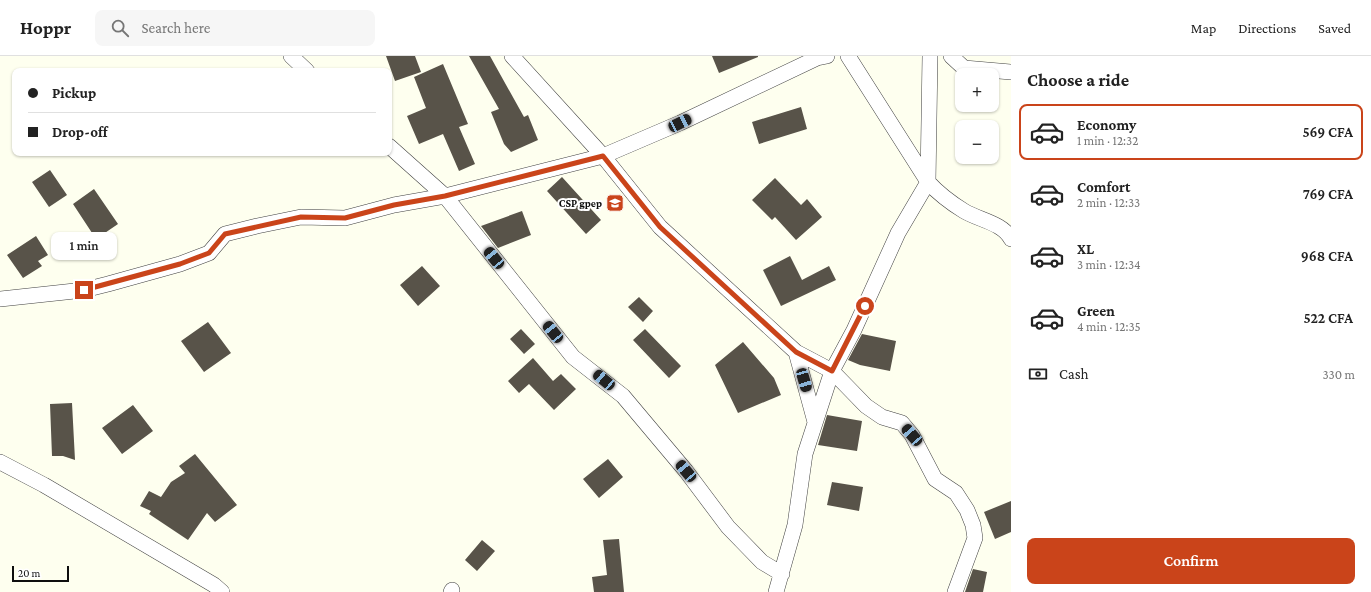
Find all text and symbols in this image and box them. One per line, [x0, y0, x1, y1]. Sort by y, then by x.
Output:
search box [95, 10, 375, 46]
text: Hoppr [20, 17, 71, 38]
icon: search [109, 17, 131, 39]
text: Search here [141, 20, 210, 36]
text: Map [1191, 20, 1216, 36]
text: Directions [1238, 20, 1296, 36]
text: Saved [1318, 20, 1351, 36]
map controls [955, 68, 999, 164]
button: + [955, 68, 999, 112]
text: Choose a ride [1027, 70, 1129, 90]
text: Pickup [52, 85, 96, 101]
car [667, 112, 693, 134]
icon: car [1029, 114, 1065, 150]
text: Economy [1077, 117, 1136, 133]
button: − [955, 120, 999, 164]
text: Drop-off [52, 124, 108, 140]
text: 569 CFA [1302, 124, 1353, 140]
text: 1 min · 12:32 [1077, 133, 1138, 148]
icon: car [1029, 176, 1065, 212]
text: Comfort [1077, 179, 1131, 195]
text: 769 CFA [1303, 186, 1353, 202]
school or university icon: CSP gpep [605, 193, 625, 213]
text: 2 min · 12:33 [1077, 195, 1140, 210]
place label: CSP gpep [559, 197, 602, 209]
callout: 1 min [51, 232, 117, 260]
text: 1 min [70, 238, 98, 253]
icon: car [1029, 238, 1065, 274]
text: XL [1077, 241, 1094, 257]
car [482, 245, 506, 271]
text: 968 CFA [1301, 248, 1353, 264]
text: 3 min · 12:34 [1077, 257, 1141, 272]
route end [75, 281, 93, 299]
route start [856, 297, 874, 315]
icon: car [1029, 300, 1065, 336]
text: Green [1077, 303, 1115, 319]
text: 522 CFA [1303, 310, 1353, 326]
car [541, 319, 565, 345]
text: 4 min · 12:35 [1077, 319, 1141, 334]
icon: cash [1027, 363, 1049, 385]
text: Cash [1059, 366, 1089, 382]
car [795, 367, 813, 393]
text: 330 m [1322, 367, 1355, 382]
car [591, 368, 617, 392]
car [900, 422, 924, 448]
car [674, 458, 698, 484]
button: Confirm [1027, 538, 1355, 584]
scale bar [12, 564, 69, 583]
text: 20 m [18, 567, 40, 579]

